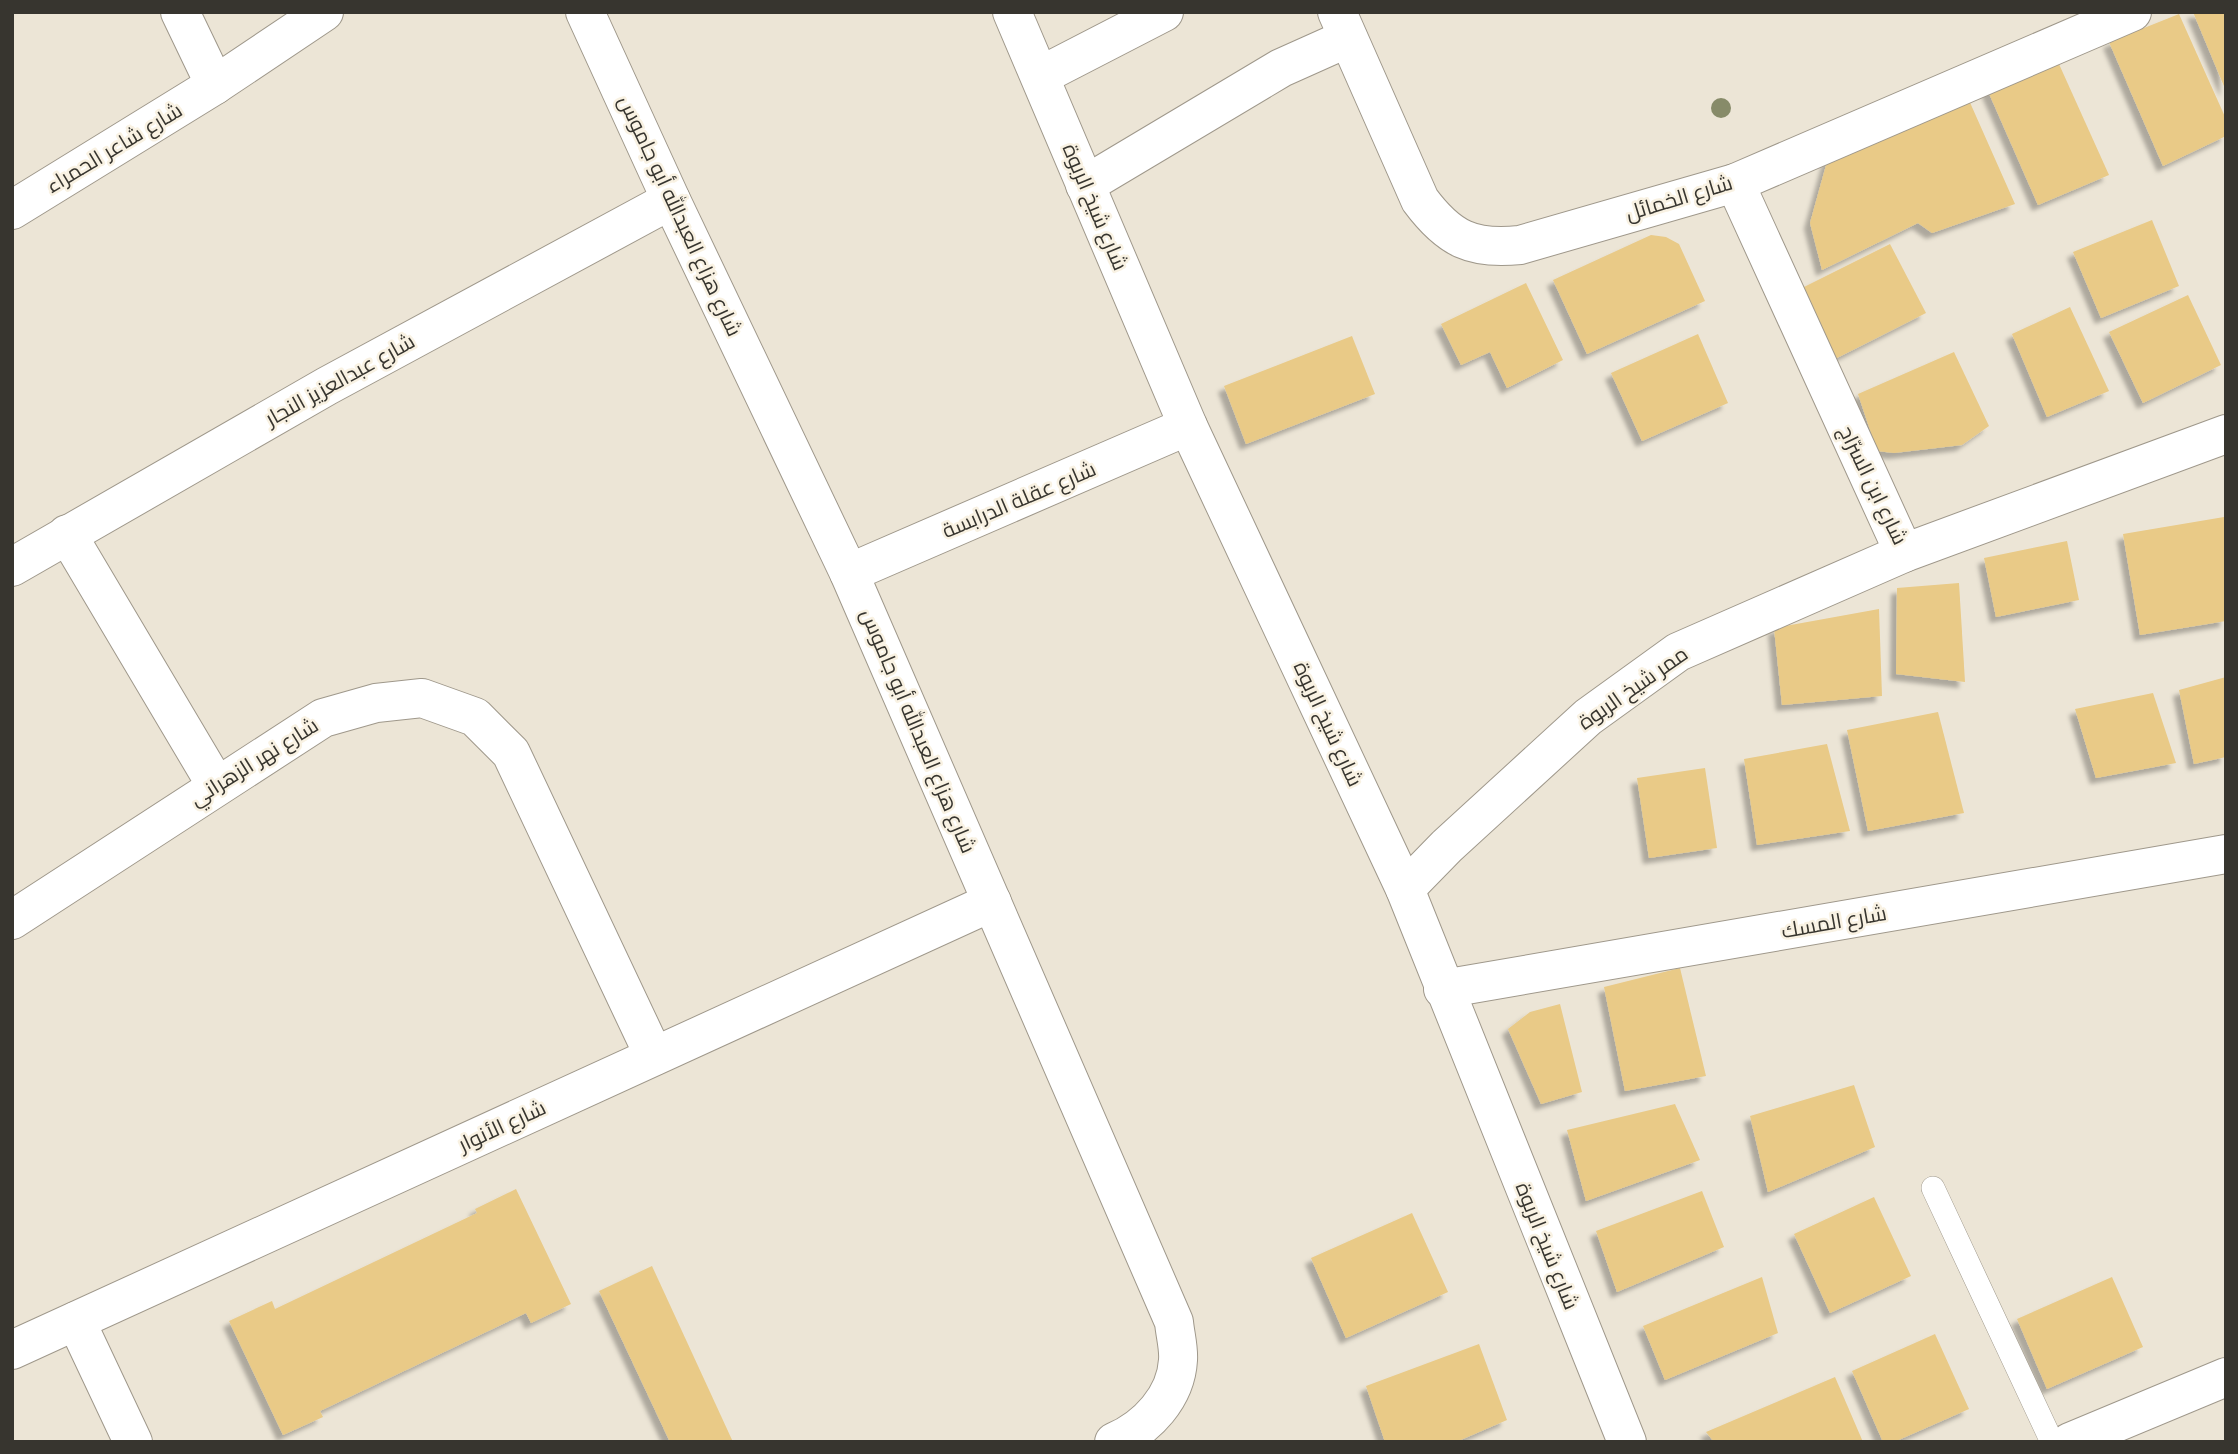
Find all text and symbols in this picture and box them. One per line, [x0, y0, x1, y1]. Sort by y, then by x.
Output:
street label: شارع هزاع العبدالله أبو جاموس [612, 91, 748, 341]
street label: شارع شاعر الحمراء [41, 97, 187, 200]
street label: شارع شيخ الربوة [1056, 140, 1133, 275]
street label: شارع الخمائل [1622, 169, 1736, 228]
street label: شارع عبدالعزيز النجار [260, 328, 420, 433]
street label: شارع ابن السرّاج [1832, 421, 1913, 549]
street label: شارع عقلة الدرابسة [938, 456, 1100, 545]
street label: شارع هزاع العبدالله أبو جاموس [854, 605, 982, 857]
street label: ممر شيخ الربوة [1573, 641, 1694, 736]
street label: شارع شيخ الربوة [1287, 657, 1368, 791]
street label: شارع نهر الزهراني [185, 712, 325, 814]
street label: شارع المسك [1779, 900, 1889, 945]
street label: شارع الأنوار [453, 1094, 550, 1159]
street label: شارع شيخ الربوة [1509, 1179, 1584, 1314]

